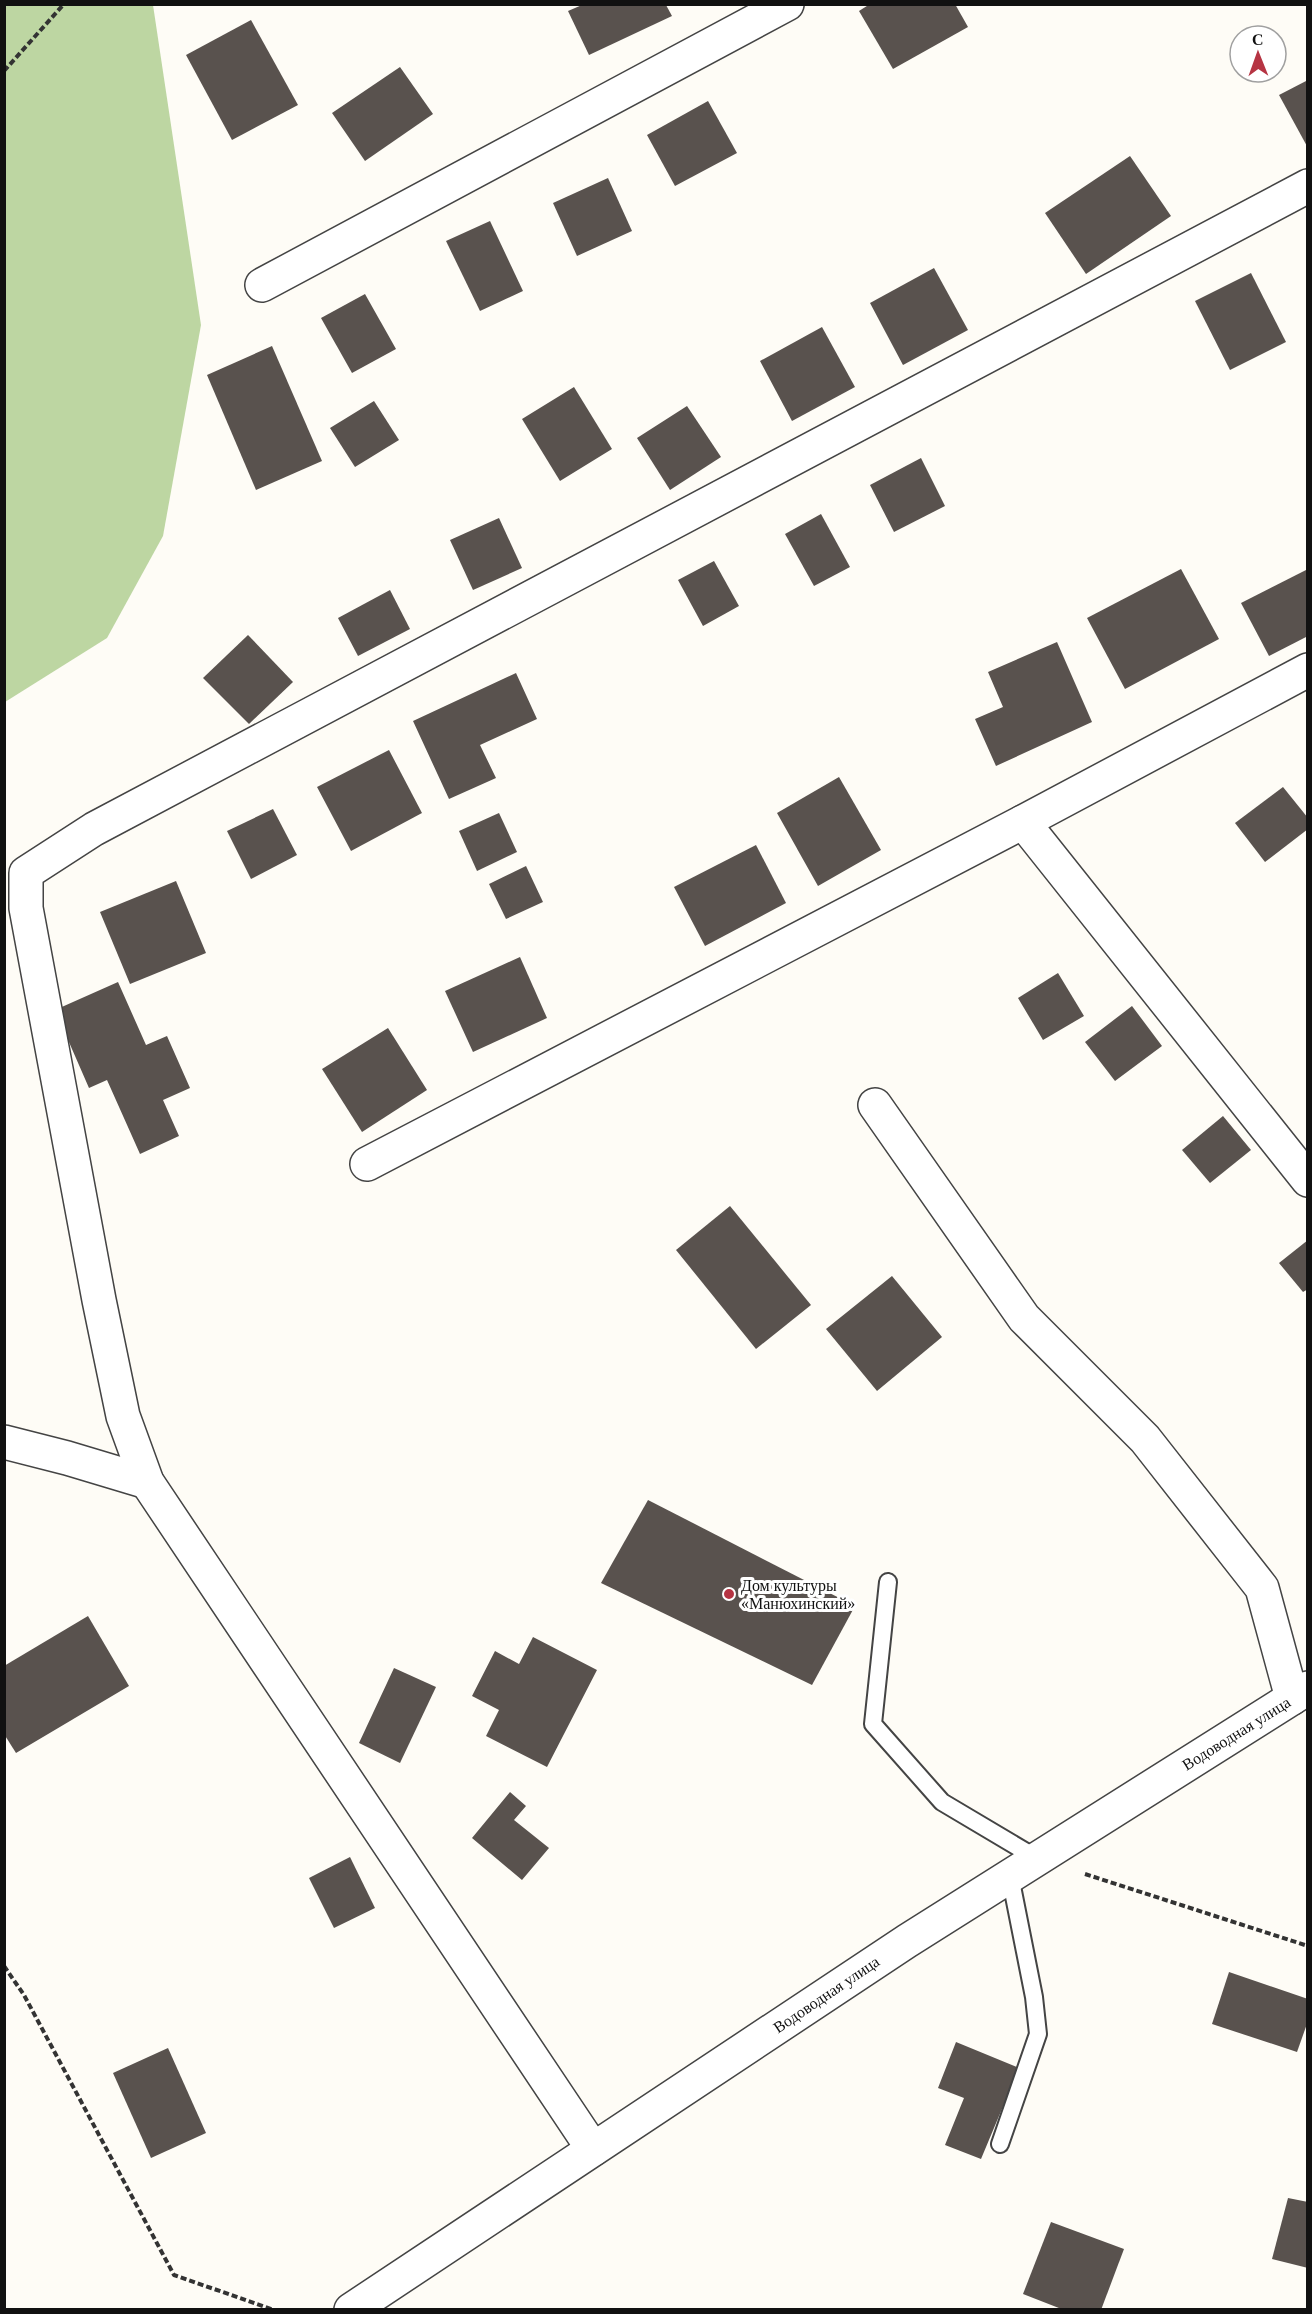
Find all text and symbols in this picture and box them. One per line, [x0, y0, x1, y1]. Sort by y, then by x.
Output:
north arrow [1228, 24, 1288, 84]
text: С [1252, 31, 1264, 48]
place label: Дом культуры «Манюхинский» [741, 1577, 855, 1612]
marker: Дом культуры «Манюхинский» [722, 1587, 736, 1601]
street label: Водоводная улица [1179, 1693, 1294, 1774]
street label: Водоводная улица [770, 1953, 883, 2037]

